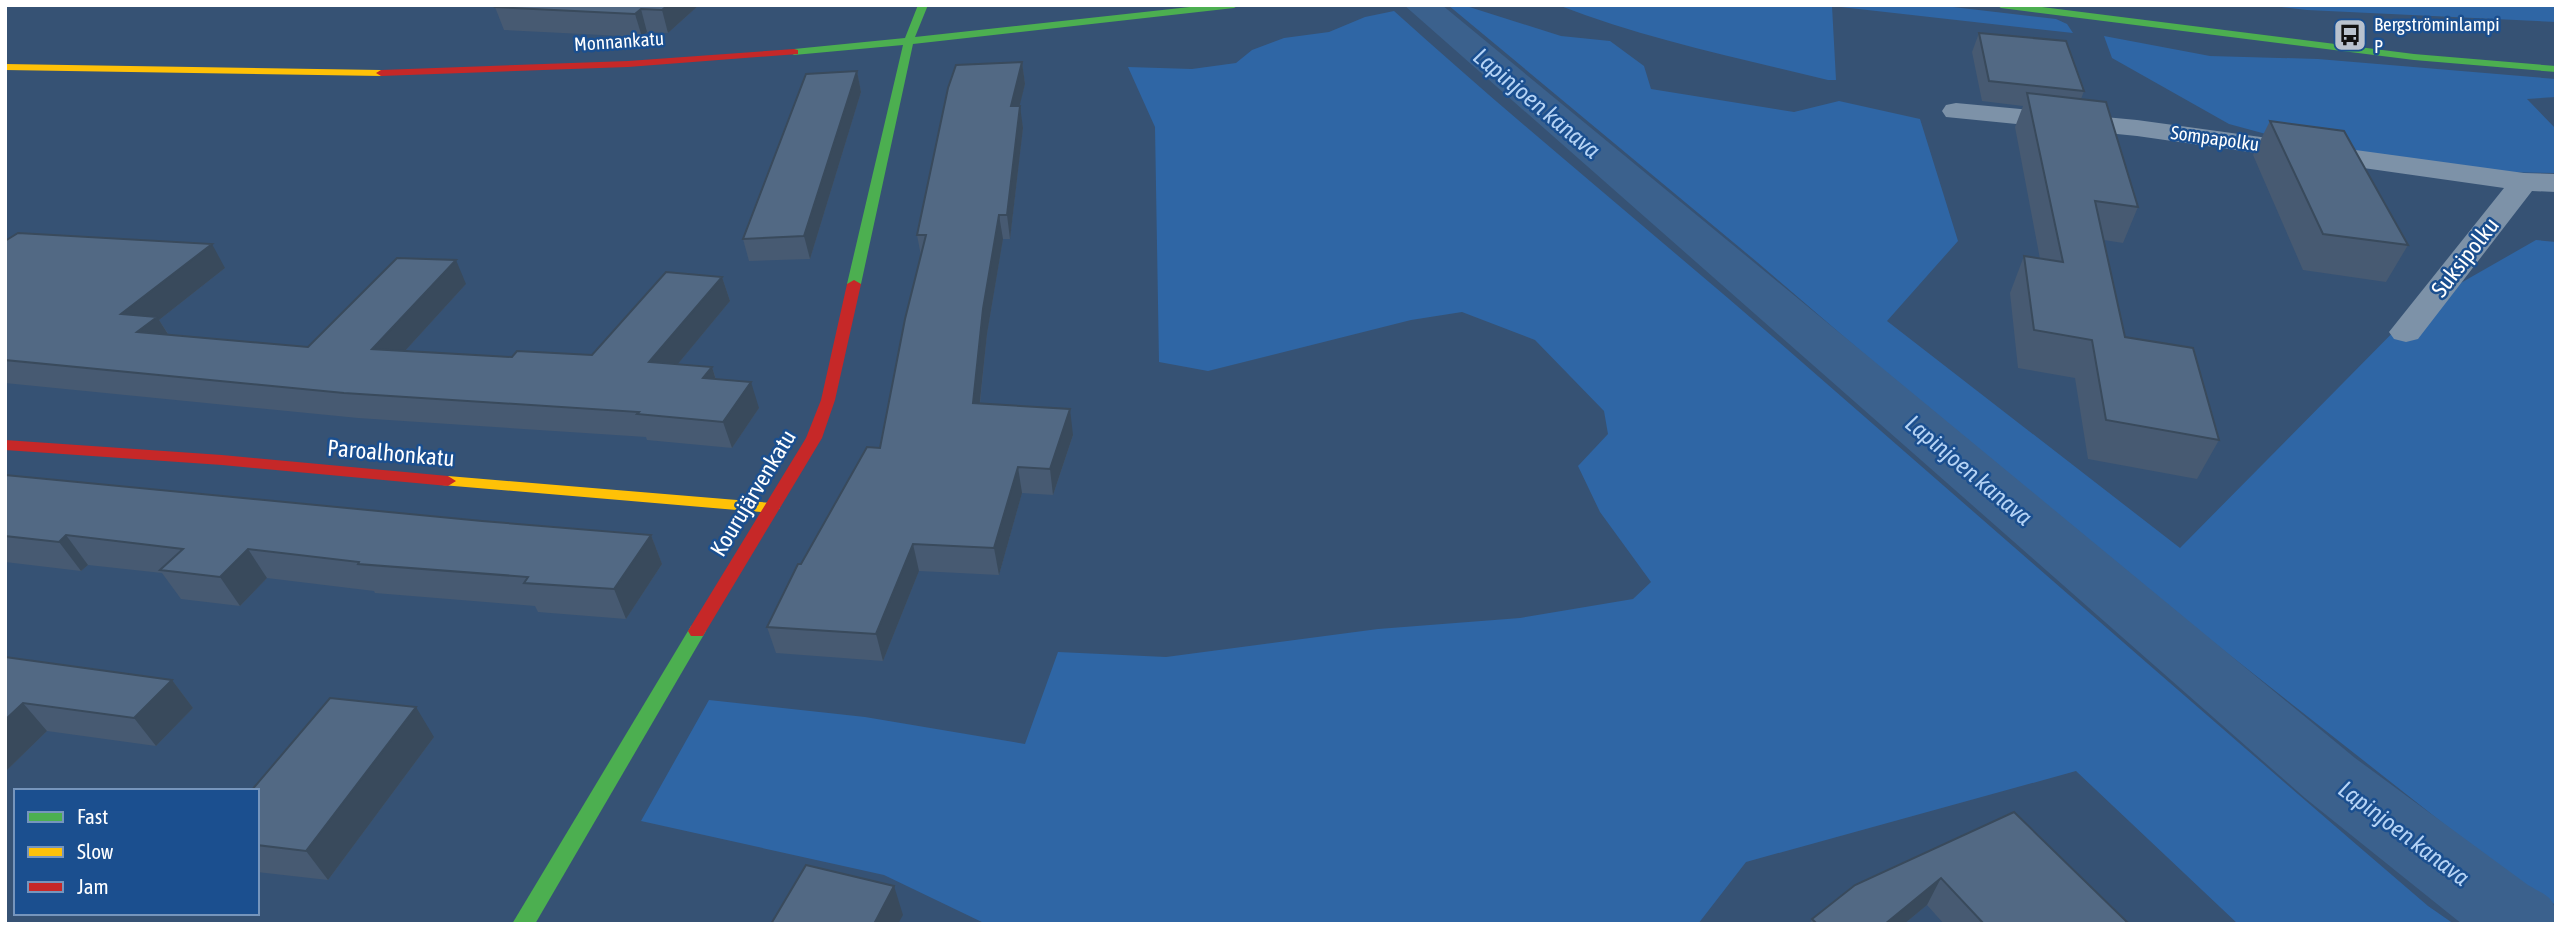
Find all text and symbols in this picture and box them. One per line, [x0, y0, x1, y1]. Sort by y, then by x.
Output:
place label: Bergströminlampi P [2374, 13, 2500, 57]
bus stop icon: Bergströminlampi P [2331, 16, 2369, 54]
street label: Monnankatu [573, 27, 665, 55]
water label: Lapinjoen kanava [1468, 42, 1606, 164]
street label: Sompapolku [2169, 121, 2261, 155]
street label: Suksipolku [2426, 212, 2504, 302]
water label: Lapinjoen kanava [1900, 409, 2038, 531]
street label: Kourujärvenkatu [705, 425, 801, 561]
street label: Paroalhonkatu [326, 434, 456, 472]
water label: Lapinjoen kanava [2333, 775, 2475, 891]
legend [14, 789, 259, 915]
text: Fast [77, 804, 108, 828]
text: Slow [77, 839, 114, 863]
text: Jam [77, 874, 109, 898]

